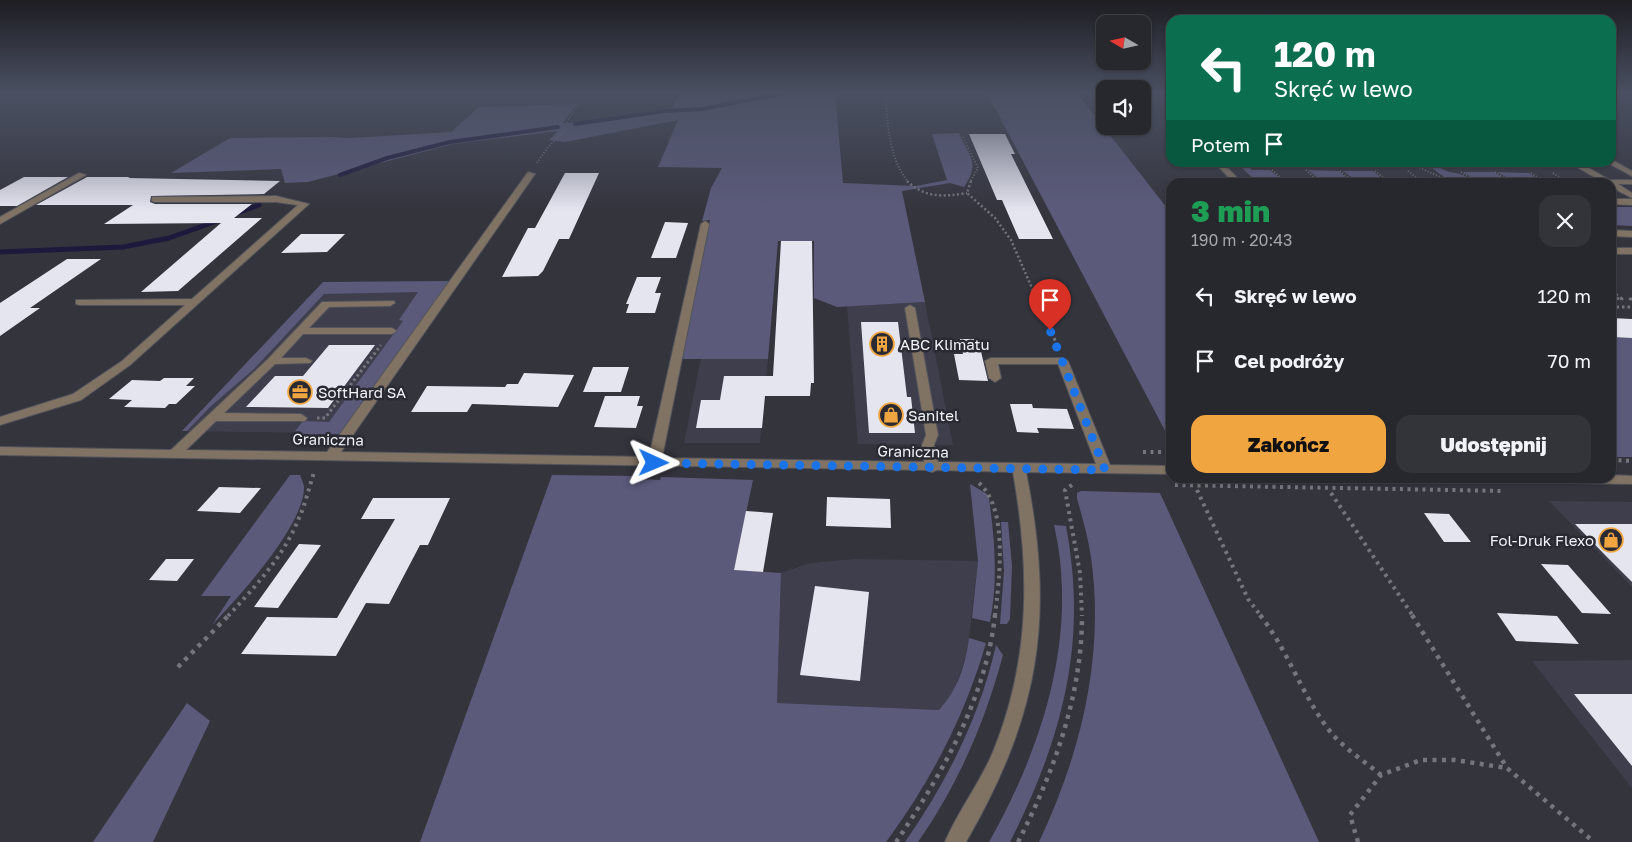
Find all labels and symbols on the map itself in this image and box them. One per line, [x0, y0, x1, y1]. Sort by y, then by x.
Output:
north arrow [1096, 15, 1151, 70]
pin [1029, 279, 1071, 330]
building icon: ABC Klimatu [869, 331, 895, 357]
place label: ABC Klimatu [900, 335, 990, 353]
office icon: SoftHard SA [287, 379, 313, 405]
place label: SoftHard SA [318, 383, 406, 401]
shop icon: Sanitel [878, 402, 904, 428]
place label: Sanitel [908, 406, 959, 424]
street label: Graniczna [292, 429, 364, 449]
position arrow [627, 436, 679, 488]
street label: Graniczna [877, 441, 949, 461]
shop icon: Fol-Druk Flexo [1598, 527, 1624, 553]
place label: Fol-Druk Flexo [1490, 531, 1594, 549]

